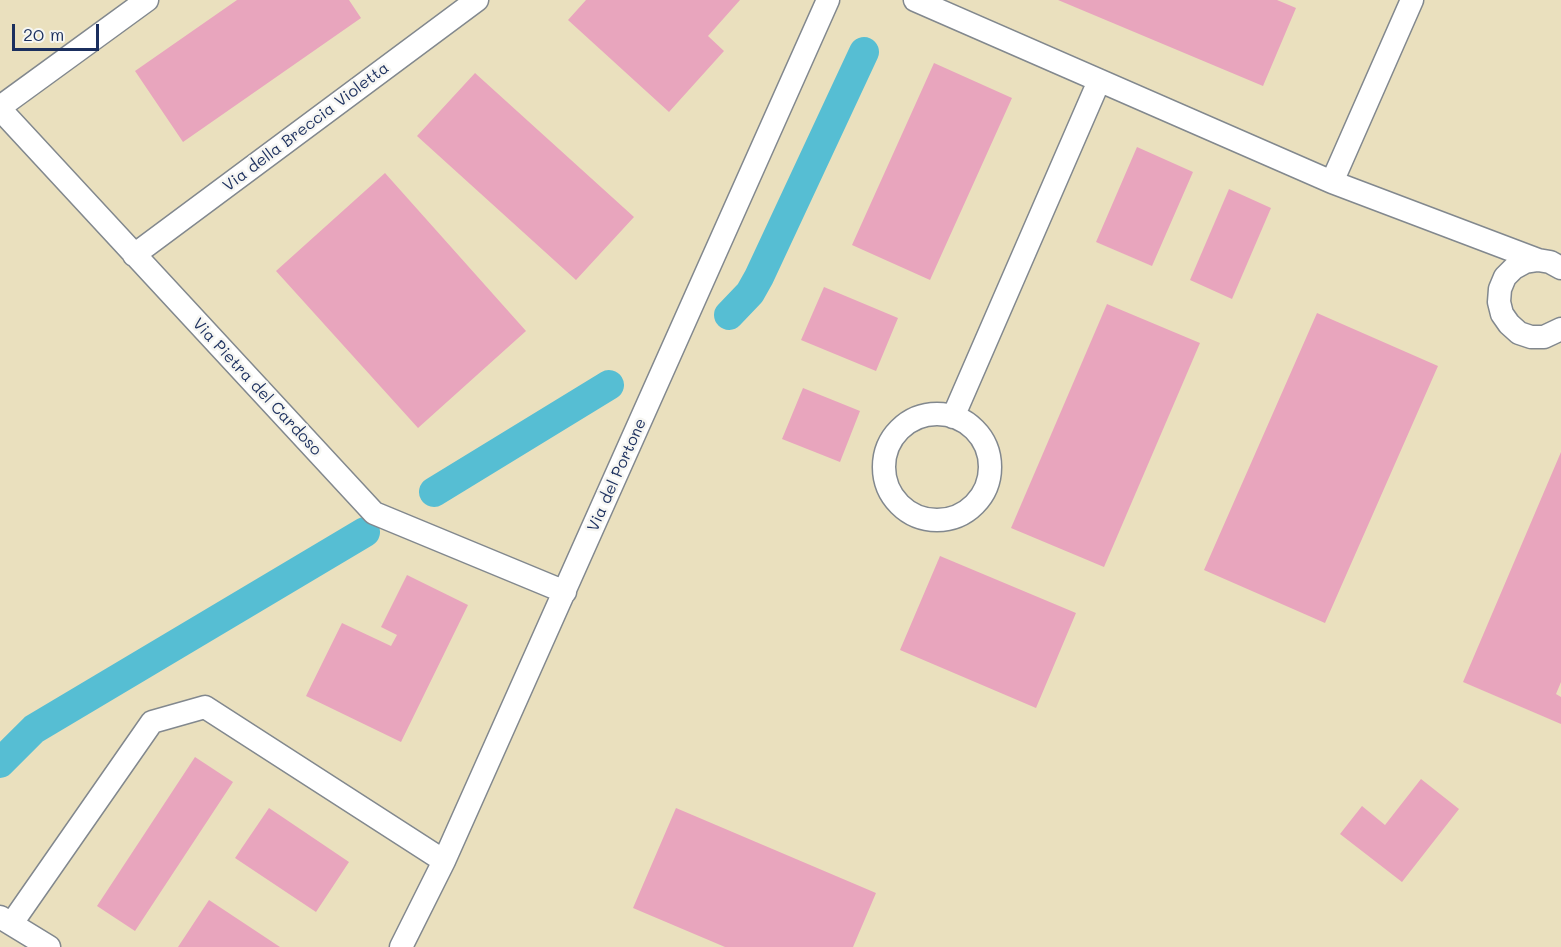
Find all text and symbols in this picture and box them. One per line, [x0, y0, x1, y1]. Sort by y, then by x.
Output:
scale bar [15, 12, 102, 50]
text: 20 m [23, 22, 64, 46]
street label: Via della Breccia Violetta [219, 58, 393, 196]
street label: Via Pietra del Cardoso [188, 314, 326, 460]
street label: Via del Portone [583, 415, 651, 535]

